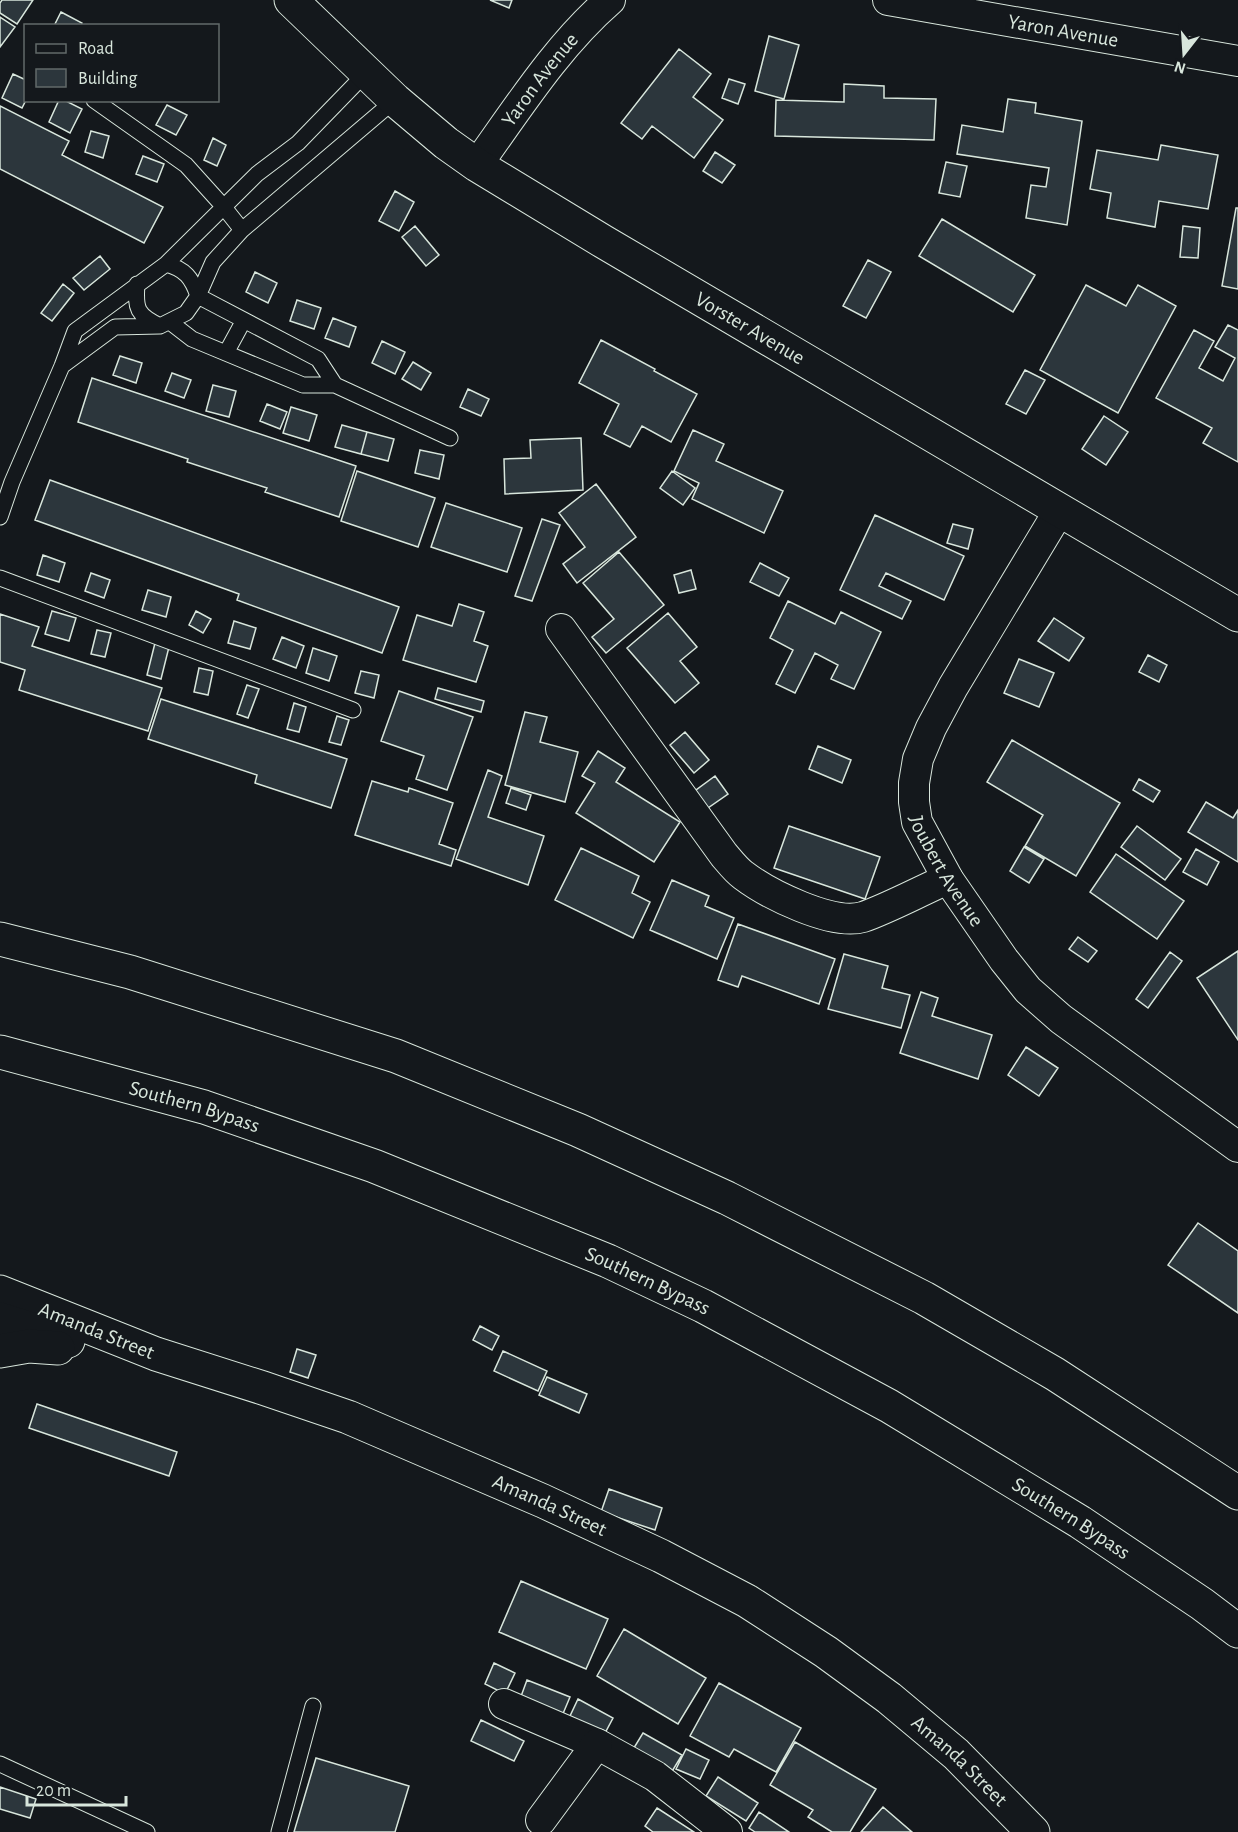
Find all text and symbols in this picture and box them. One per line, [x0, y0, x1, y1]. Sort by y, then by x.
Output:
street label: Yaron Avenue [1006, 11, 1120, 51]
legend [24, 24, 219, 102]
north arrow [1154, 24, 1214, 84]
street label: Yaron Avenue [498, 29, 582, 130]
text: Road [78, 40, 114, 58]
text: N [1172, 58, 1188, 77]
text: Building [78, 70, 138, 88]
street label: Vorster Avenue [691, 288, 808, 369]
street label: Joubert Avenue [905, 815, 987, 930]
street label: Southern Bypass [127, 1077, 262, 1137]
street label: Southern Bypass [582, 1243, 714, 1319]
street label: Amanda Street [36, 1298, 158, 1363]
street label: Amanda Street [489, 1471, 610, 1540]
street label: Southern Bypass [1008, 1473, 1134, 1564]
street label: Amanda Street [907, 1712, 1011, 1811]
scale bar [27, 1769, 126, 1807]
text: 20 m [36, 1782, 71, 1800]

